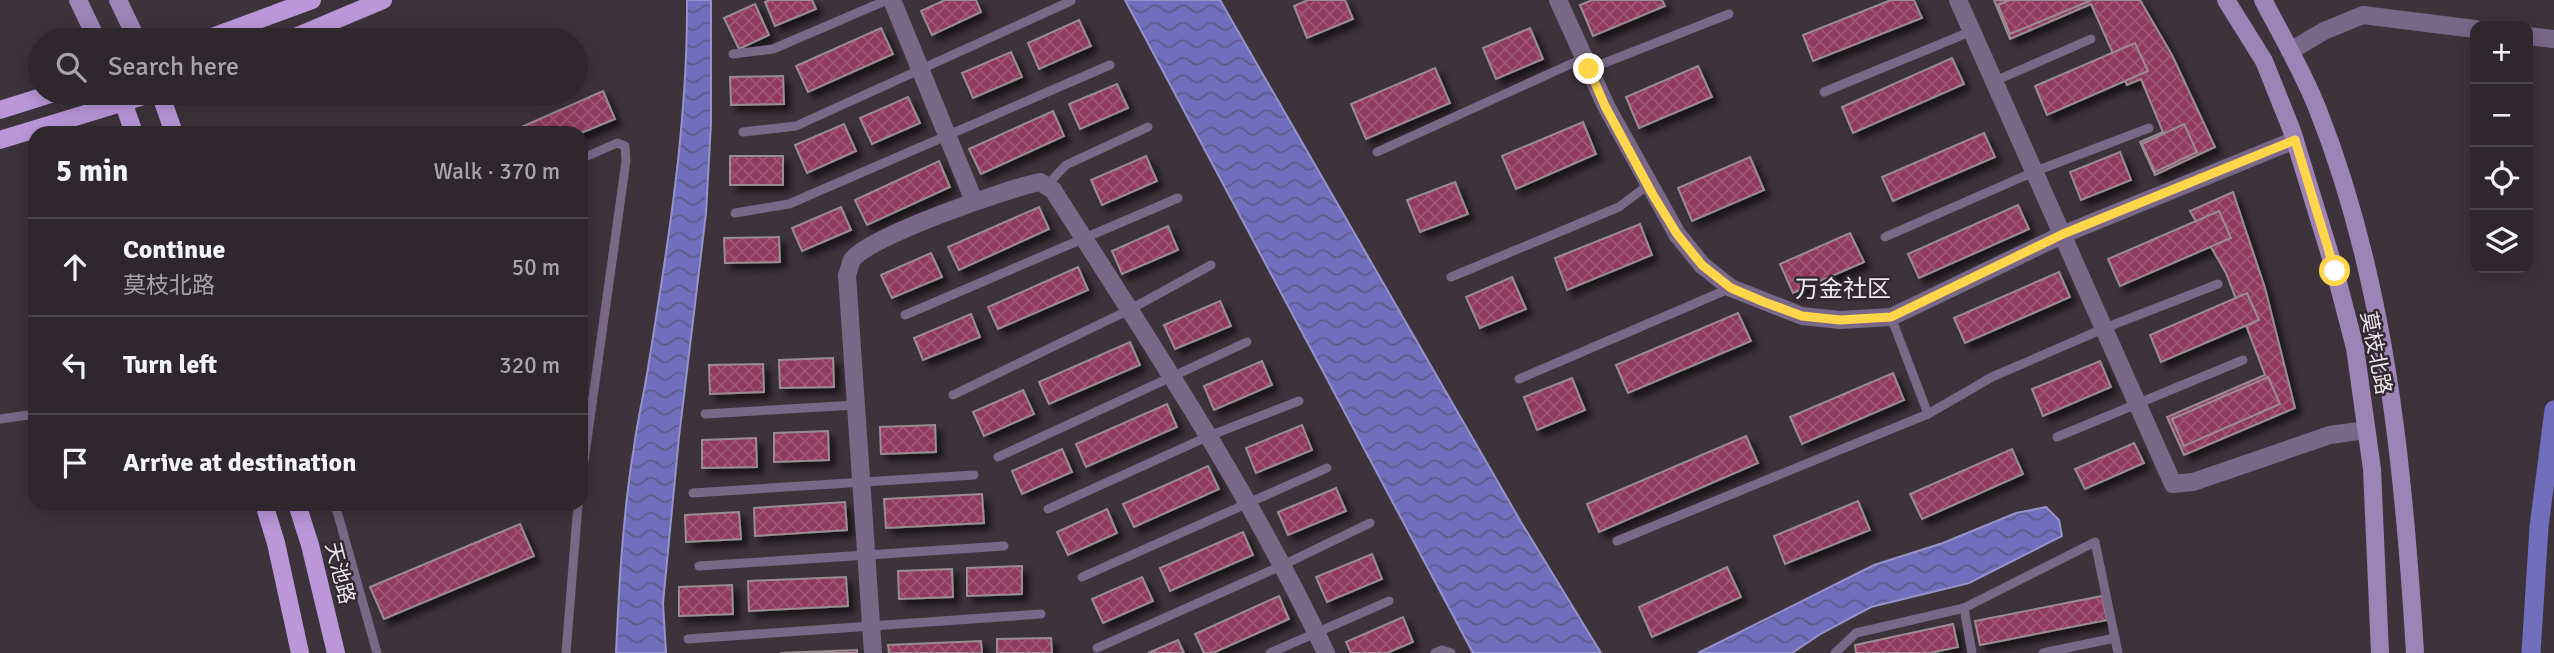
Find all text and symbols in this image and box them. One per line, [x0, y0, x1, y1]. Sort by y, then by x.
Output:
map controls [2470, 21, 2533, 273]
button: + [2470, 21, 2533, 84]
search box [28, 28, 588, 105]
icon: search [52, 48, 90, 86]
text: Search here [108, 51, 239, 83]
route end [1573, 53, 1604, 84]
button: − [2470, 84, 2533, 147]
button: locate [2470, 147, 2533, 210]
text: 5 min [56, 153, 128, 190]
text: Walk · 370 m [434, 157, 560, 186]
button: layers [2470, 210, 2533, 273]
text: Continue [123, 234, 225, 266]
icon: ahead [56, 248, 94, 286]
text: 50 m [512, 253, 560, 282]
route start [2319, 255, 2350, 286]
text: 莫枝北路 [123, 271, 215, 300]
district label: 万金社区 [1795, 274, 1891, 304]
street label: 莫枝北路 [2355, 309, 2397, 397]
icon: left [56, 346, 94, 384]
text: Turn left [123, 349, 217, 381]
text: 320 m [499, 351, 560, 380]
icon: arrive [56, 444, 94, 482]
text: Arrive at destination [123, 447, 356, 479]
street label: 天池路 [320, 539, 360, 607]

